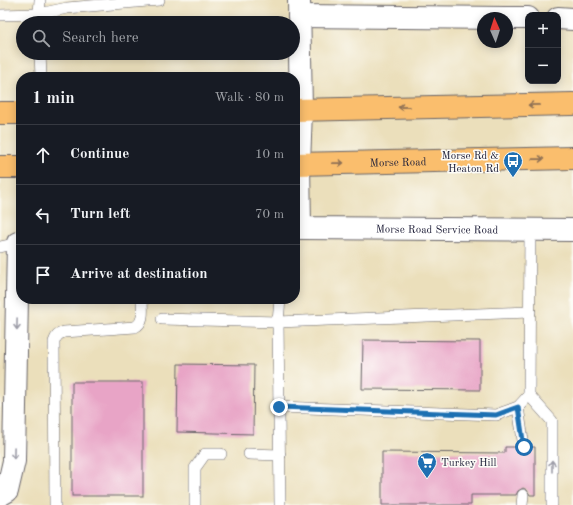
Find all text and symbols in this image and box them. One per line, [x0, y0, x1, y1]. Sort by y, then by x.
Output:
north arrow [477, 12, 513, 48]
map controls [525, 12, 561, 84]
button: + [525, 12, 561, 48]
search box [16, 16, 300, 60]
icon: search [30, 27, 52, 49]
text: Search here [62, 31, 139, 46]
button: − [525, 48, 561, 84]
text: 1 min [32, 90, 75, 107]
text: Walk · 80 m [215, 91, 284, 104]
one-way arrow [528, 101, 541, 109]
one-way arrow [398, 104, 411, 111]
icon: ahead [32, 144, 54, 166]
text: Continue [70, 147, 129, 162]
text: 10 m [255, 148, 284, 161]
bus stop icon: Morse Rd & Heaton Rd [502, 150, 524, 178]
place label: Morse Rd & Heaton Rd [442, 151, 499, 175]
one-way arrow [531, 155, 544, 163]
street label: Morse Road [370, 157, 427, 169]
one-way arrow [331, 160, 344, 167]
icon: left [32, 204, 54, 226]
text: Turn left [70, 207, 130, 222]
text: 70 m [255, 208, 284, 221]
street label: Morse Road Service Road [376, 225, 498, 236]
icon: arrive [32, 264, 54, 286]
text: Arrive at destination [70, 267, 208, 282]
one-way arrow [13, 317, 20, 330]
route end [270, 398, 288, 416]
route start [515, 438, 533, 456]
one-way arrow [11, 446, 18, 459]
supermarket icon: Turkey Hill [416, 451, 438, 479]
place label: Turkey Hill [441, 458, 497, 469]
one-way arrow [548, 460, 556, 473]

